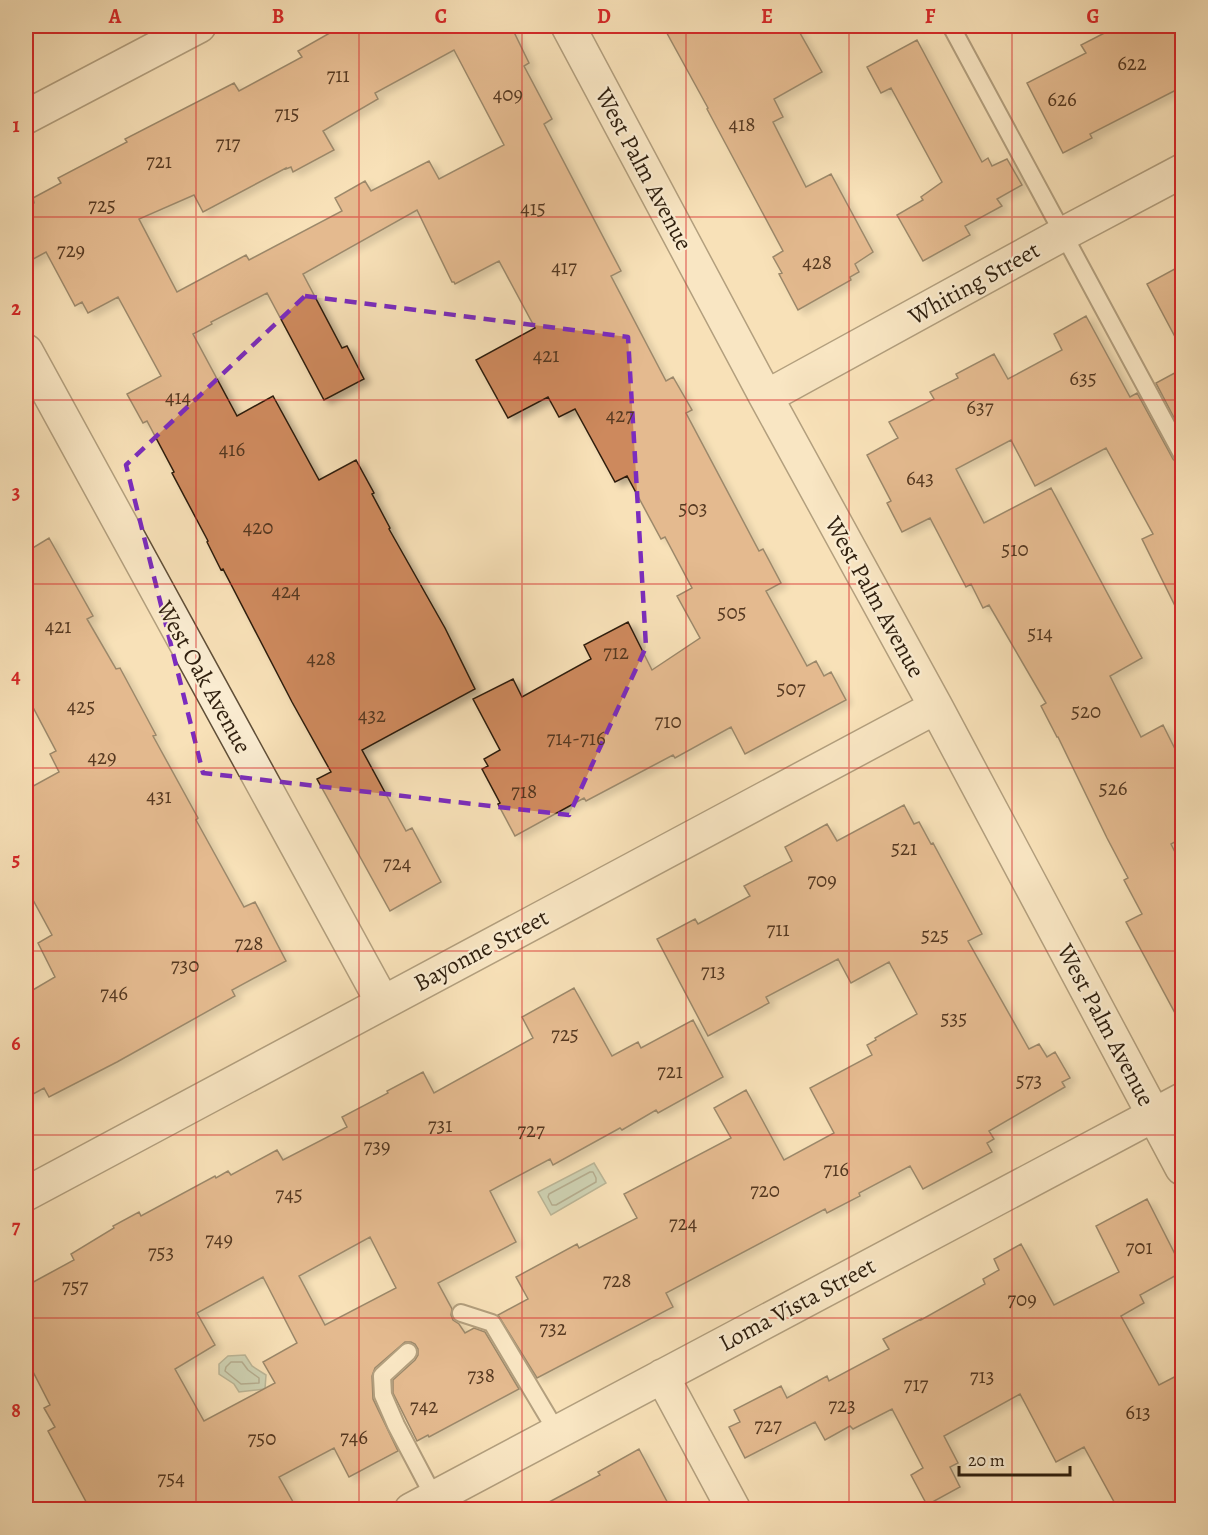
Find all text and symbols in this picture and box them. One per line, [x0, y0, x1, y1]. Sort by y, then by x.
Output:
text: A [108, 3, 122, 30]
text: B [272, 3, 284, 30]
text: C [435, 3, 447, 30]
text: D [597, 3, 611, 30]
text: E [761, 3, 773, 30]
text: F [925, 3, 936, 30]
text: G [1086, 3, 1100, 30]
house number: 622 [1117, 49, 1147, 77]
house number: 711 [326, 61, 350, 89]
house number: 409 [493, 80, 523, 108]
street label: West Palm Avenue [587, 81, 700, 256]
house number: 626 [1047, 85, 1077, 113]
house number: 715 [274, 99, 300, 127]
house number: 418 [729, 110, 755, 138]
text: 1 [12, 112, 20, 139]
house number: 717 [216, 129, 241, 157]
house number: 721 [146, 147, 172, 175]
house number: 725 [88, 191, 116, 219]
house number: 415 [520, 194, 546, 222]
street label: Whiting Street [902, 234, 1045, 333]
house number: 729 [57, 236, 85, 264]
house number: 428 [802, 248, 832, 276]
house number: 417 [551, 253, 577, 281]
text: 2 [11, 295, 21, 322]
house number: 421 [533, 341, 559, 369]
house number: 635 [1069, 364, 1097, 392]
house number: 414 [165, 383, 191, 411]
house number: 637 [966, 393, 994, 421]
house number: 427 [606, 401, 634, 429]
house number: 416 [219, 435, 245, 463]
house number: 643 [906, 464, 934, 492]
text: 3 [12, 479, 20, 506]
house number: 503 [679, 494, 707, 522]
street label: West Palm Avenue [817, 510, 933, 683]
house number: 420 [243, 513, 273, 541]
house number: 510 [1001, 535, 1029, 563]
house number: 424 [271, 577, 301, 605]
street label: West Oak Avenue [148, 594, 259, 759]
house number: 505 [717, 598, 747, 626]
house number: 421 [45, 612, 71, 640]
house number: 514 [1027, 619, 1053, 647]
house number: 712 [603, 638, 629, 666]
house number: 428 [306, 644, 336, 672]
text: 4 [11, 663, 21, 690]
house number: 507 [776, 674, 806, 702]
house number: 425 [67, 692, 95, 720]
house number: 520 [1071, 697, 1101, 725]
house number: 432 [358, 701, 386, 729]
house number: 710 [654, 707, 682, 735]
house number: 714-716 [546, 724, 606, 752]
house number: 429 [87, 743, 117, 771]
house number: 526 [1099, 774, 1128, 802]
house number: 718 [511, 777, 537, 805]
house number: 431 [146, 782, 172, 810]
house number: 521 [891, 834, 917, 862]
text: 5 [12, 846, 20, 873]
house number: 724 [383, 849, 411, 877]
house number: 709 [807, 866, 837, 894]
street label: Bayonne Street [408, 901, 554, 999]
house number: 711 [766, 915, 790, 943]
house number: 525 [921, 921, 949, 949]
house number: 728 [235, 929, 263, 957]
street label: West Palm Avenue [1049, 937, 1162, 1112]
house number: 730 [171, 951, 199, 979]
house number: 713 [701, 957, 725, 985]
house number: 746 [100, 979, 128, 1007]
house number: 535 [941, 1004, 967, 1032]
house number: 725 [551, 1020, 579, 1048]
text: 6 [11, 1030, 21, 1057]
house number: 721 [657, 1057, 683, 1085]
house number: 573 [1016, 1066, 1042, 1094]
house number: 731 [428, 1111, 452, 1139]
house number: 727 [517, 1116, 545, 1144]
house number: 739 [363, 1132, 391, 1160]
house number: 716 [823, 1155, 849, 1183]
house number: 720 [750, 1176, 780, 1204]
house number: 745 [275, 1180, 303, 1208]
house number: 724 [669, 1209, 697, 1237]
text: 7 [12, 1213, 21, 1240]
house number: 749 [205, 1225, 233, 1253]
house number: 701 [1125, 1233, 1153, 1261]
house number: 753 [148, 1238, 174, 1266]
street label: Loma Vista Street [713, 1249, 881, 1359]
house number: 728 [603, 1266, 631, 1294]
house number: 757 [62, 1272, 89, 1300]
house number: 709 [1007, 1285, 1037, 1313]
house number: 732 [539, 1314, 567, 1342]
house number: 738 [467, 1361, 495, 1389]
house number: 713 [970, 1362, 994, 1390]
house number: 717 [904, 1370, 929, 1398]
house number: 723 [828, 1391, 856, 1419]
house number: 742 [410, 1392, 438, 1420]
text: 8 [11, 1397, 21, 1424]
house number: 613 [1125, 1398, 1151, 1426]
house number: 727 [754, 1411, 782, 1439]
house number: 746 [340, 1423, 368, 1451]
house number: 750 [247, 1424, 277, 1452]
scale bar [959, 1439, 1070, 1477]
text: 20 m [968, 1448, 1005, 1472]
house number: 754 [157, 1464, 185, 1492]

